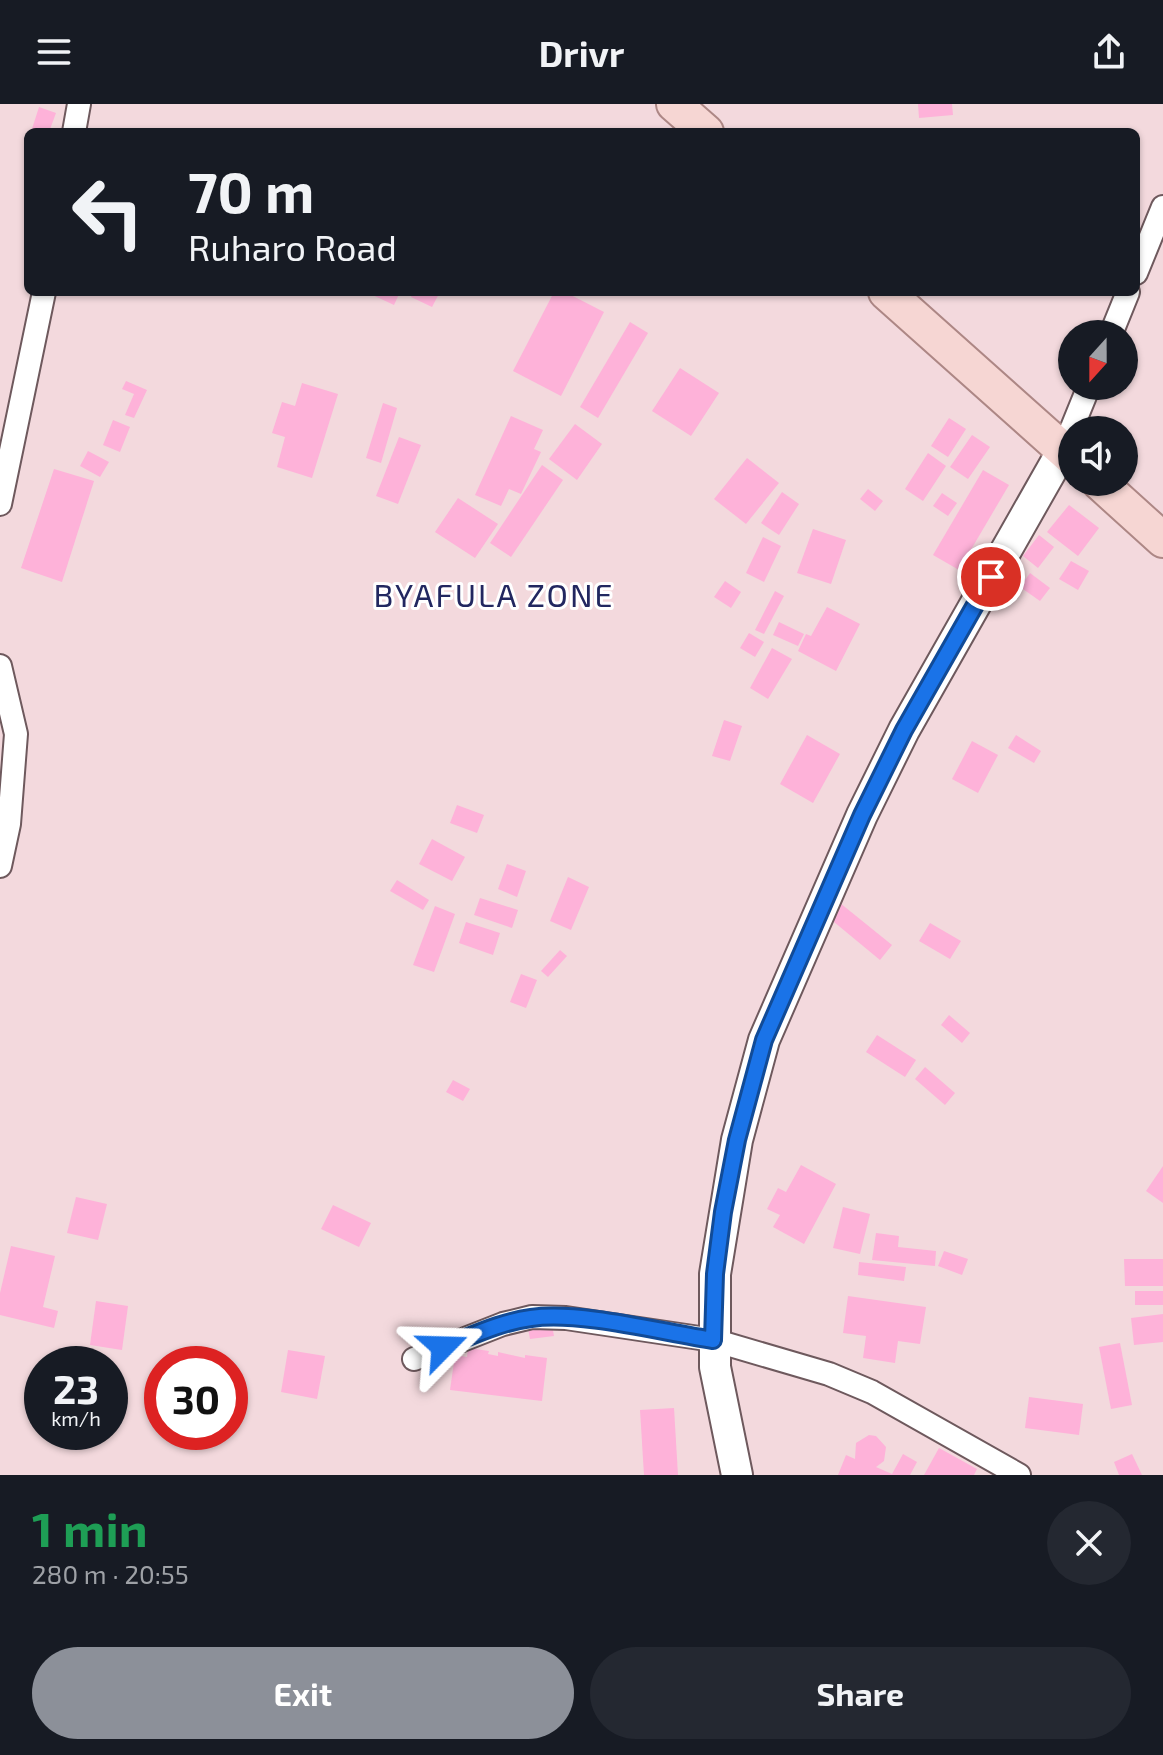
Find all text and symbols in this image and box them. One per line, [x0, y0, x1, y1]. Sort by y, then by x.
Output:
icon: menu [32, 30, 76, 74]
icon: share [1087, 30, 1131, 74]
text: Drivr [539, 31, 624, 74]
text: 70 m [188, 157, 314, 224]
icon: left [56, 160, 160, 264]
text: Ruharo Road [188, 225, 397, 268]
north arrow [1058, 320, 1138, 400]
map controls [1058, 320, 1138, 496]
button: sound [1058, 416, 1138, 496]
pin [957, 543, 1025, 611]
icon: arrive [969, 555, 1013, 599]
district label: BYAFULA ZONE [374, 575, 614, 613]
position arrow [401, 1305, 485, 1389]
speed limit sign: 30 [144, 1346, 248, 1450]
text: 23 [53, 1364, 99, 1412]
text: km/h [51, 1406, 101, 1430]
text: 1 min [32, 1499, 148, 1557]
button: close [1047, 1501, 1131, 1585]
text: 280 m · 20:55 [32, 1558, 189, 1589]
button: Exit [32, 1647, 574, 1739]
button: Share [590, 1647, 1131, 1739]

